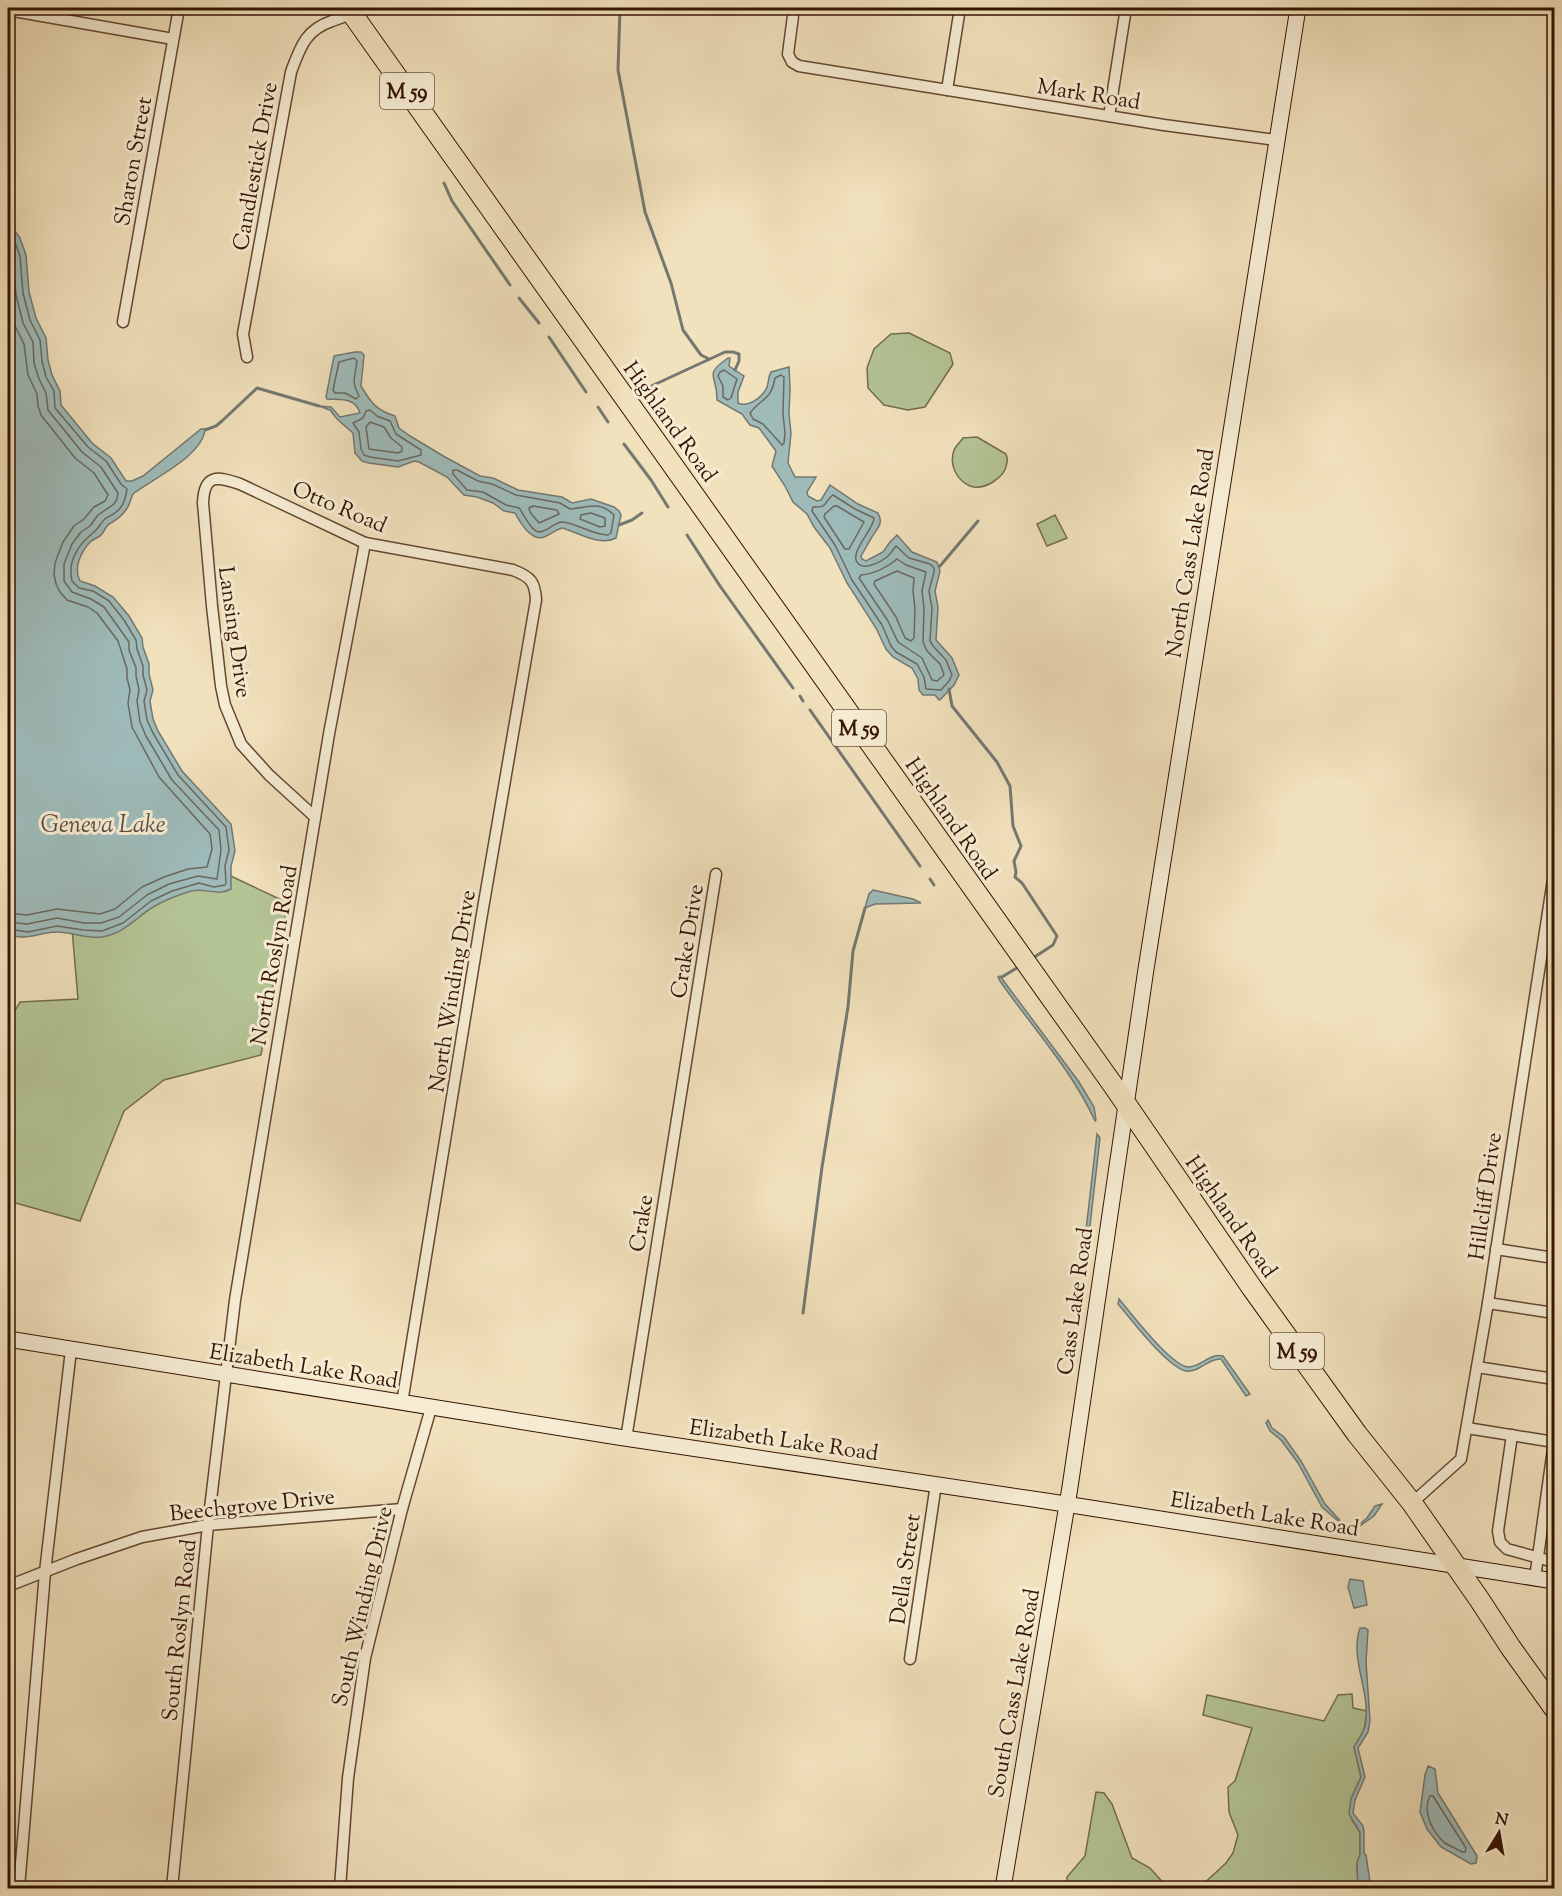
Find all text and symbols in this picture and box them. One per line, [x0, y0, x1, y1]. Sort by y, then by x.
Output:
street label: Mark Road [1035, 72, 1143, 120]
road number: M 59 [380, 73, 434, 109]
street label: Candlestick Drive [226, 80, 288, 253]
street label: Sharon Street [108, 94, 162, 229]
street label: Highland Road [614, 356, 723, 490]
street label: North Cass Lake Road [1160, 446, 1224, 660]
street label: Otto Road [287, 474, 391, 543]
street label: Lansing Drive [208, 565, 258, 700]
road number: M 59 [832, 710, 886, 746]
street label: Highland Road [895, 752, 1004, 887]
water label: Geneva Lake [41, 809, 165, 843]
street label: North Roslyn Road [244, 863, 308, 1048]
street label: Crake Drive [664, 882, 714, 1001]
street label: North Winding Drive [422, 888, 486, 1095]
street label: Hillcliff Drive [1462, 1130, 1512, 1262]
street label: Highland Road [1175, 1150, 1284, 1285]
street label: Crake [623, 1193, 663, 1254]
street label: Cass Lake Road [1051, 1225, 1103, 1377]
road number: M 59 [1270, 1333, 1324, 1369]
street label: Elizabeth Lake Road [207, 1337, 400, 1399]
street label: Elizabeth Lake Road [687, 1413, 880, 1471]
street label: Beechgrove Drive [168, 1482, 337, 1532]
street label: Elizabeth Lake Road [1168, 1485, 1361, 1547]
street label: South Winding Drive [325, 1503, 403, 1710]
street label: Della Street [883, 1512, 931, 1627]
street label: South Roslyn Road [156, 1538, 206, 1723]
street label: South Cass Lake Road [982, 1586, 1050, 1801]
north arrow [1469, 1803, 1529, 1863]
text: N [1493, 1808, 1510, 1833]

